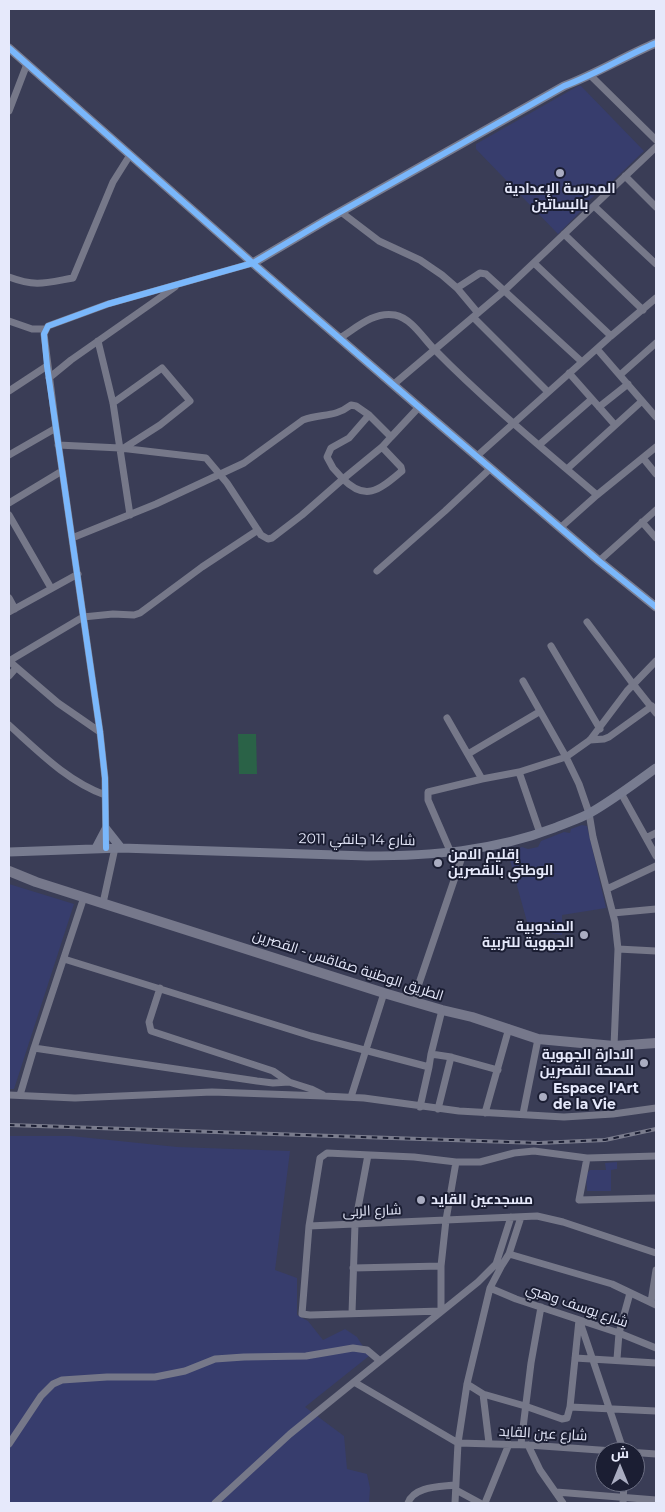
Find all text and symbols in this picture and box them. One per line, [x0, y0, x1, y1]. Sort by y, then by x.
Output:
marker: المدرسة الإعدادية بالبساتين [554, 167, 566, 179]
place label: المدرسة الإعدادية بالبساتين [504, 181, 616, 213]
street label: شارع 14 جانفي 2011 [299, 831, 415, 849]
place label: إقليم الامن الوطني بالقصرين [448, 847, 553, 880]
marker: إقليم الامن الوطني بالقصرين [432, 857, 444, 869]
place label: المندوبية الجهوية للتربية [482, 919, 574, 952]
street label: الطريق الوطنية صفاقس - القصرين [251, 927, 445, 1005]
marker: المندوبية الجهوية للتربية [578, 929, 590, 941]
place label: الادارة الجهوية للصحة القصرين [540, 1047, 634, 1080]
marker: الادارة الجهوية للصحة القصرين [638, 1057, 650, 1069]
place label: Espace l'Art de la Vie [553, 1081, 639, 1114]
marker: Espace l'Art de la Vie [537, 1091, 549, 1103]
place label: مسجدعين القايد [431, 1192, 533, 1208]
marker: مسجدعين القايد [415, 1194, 427, 1206]
street label: شارع الربى [342, 1202, 402, 1220]
street label: شارع يوسف وهبي [524, 1281, 630, 1331]
street label: شارع عين القايد [498, 1423, 588, 1445]
north arrow [595, 1442, 645, 1492]
text: ش [611, 1444, 629, 1462]

